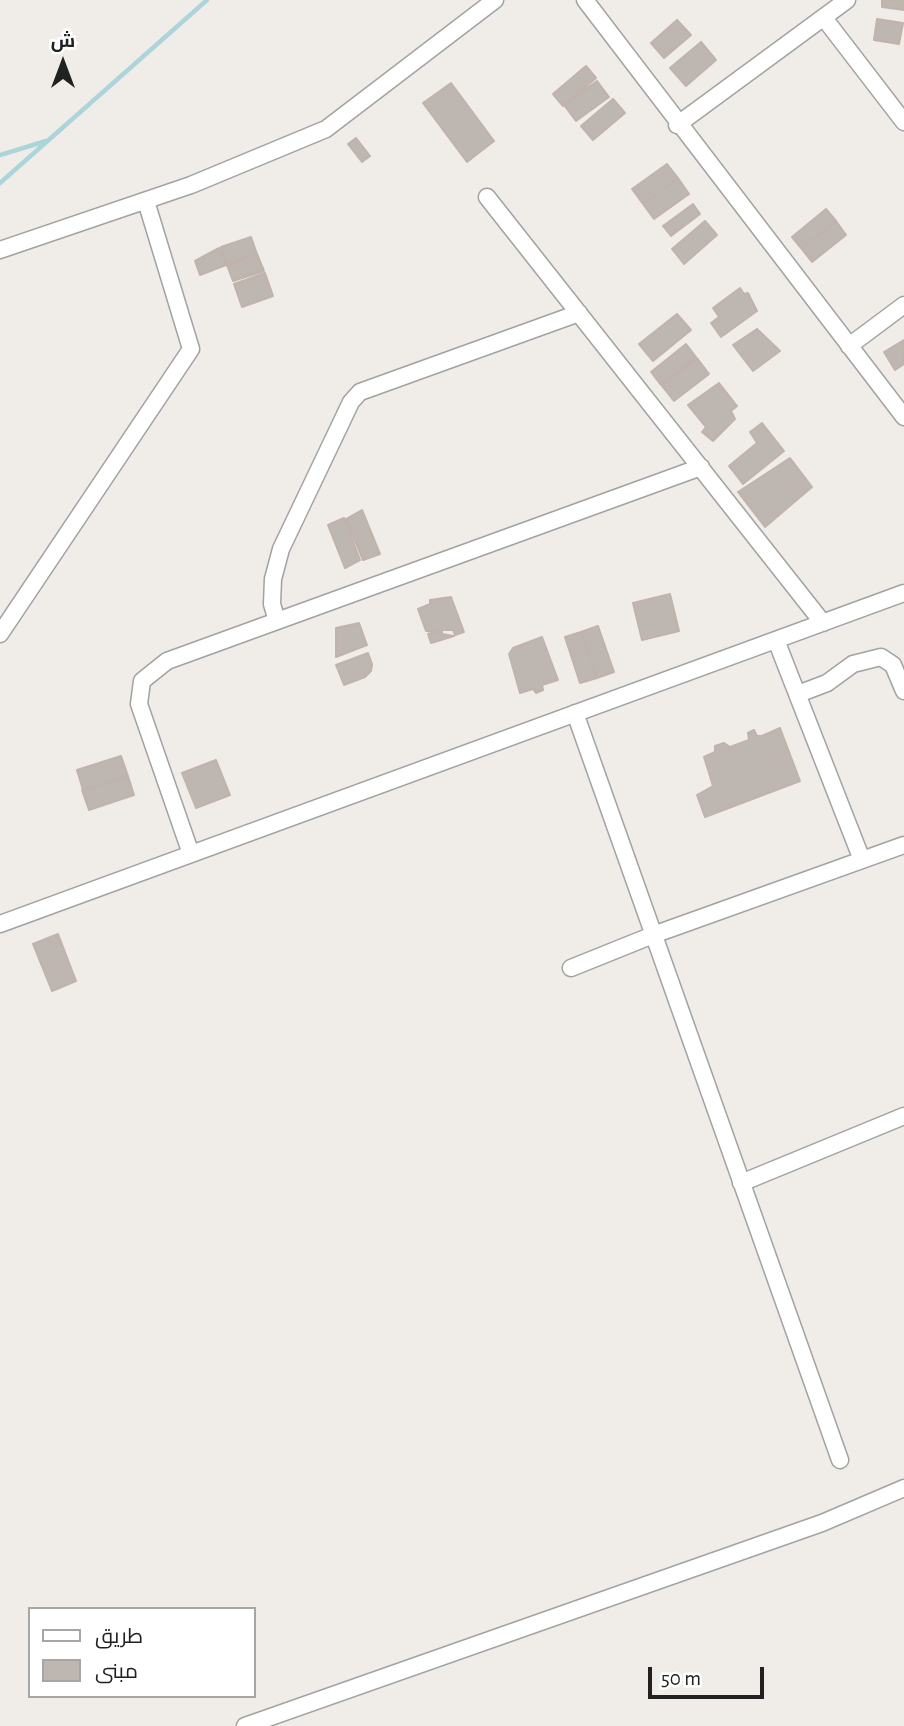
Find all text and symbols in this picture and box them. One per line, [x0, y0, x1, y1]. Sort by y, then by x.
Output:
north arrow [28, 28, 98, 98]
text: ش [51, 32, 75, 51]
legend [28, 1607, 256, 1698]
text: طريق [95, 1626, 143, 1647]
scale bar [652, 1652, 768, 1696]
text: مبنى [95, 1661, 138, 1682]
text: 50 m [661, 1668, 701, 1689]

